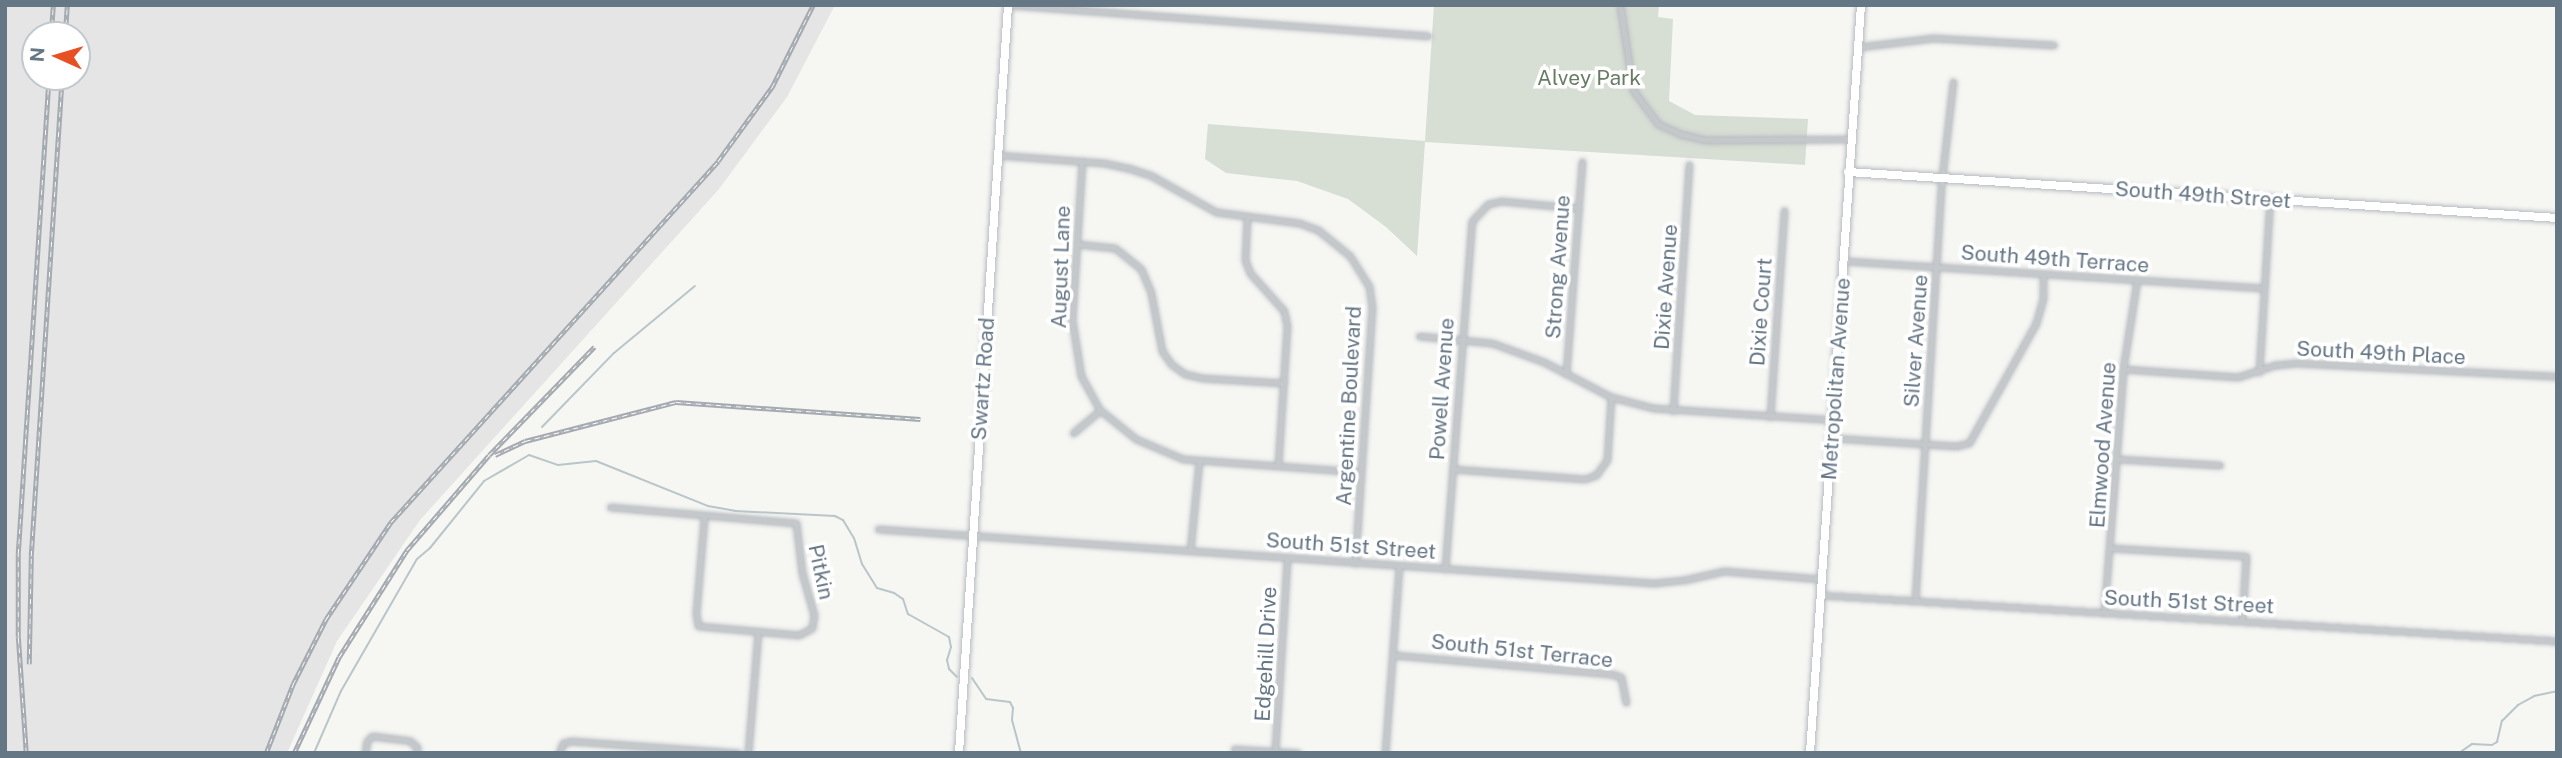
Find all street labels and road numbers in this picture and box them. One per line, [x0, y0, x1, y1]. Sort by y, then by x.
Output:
street label: South 49th Street [2114, 176, 2292, 214]
street label: Strong Avenue [1540, 194, 1576, 340]
street label: August Lane [1046, 205, 1076, 329]
street label: Dixie Avenue [1649, 223, 1683, 351]
street label: South 49th Terrace [1960, 240, 2150, 278]
street label: Dixie Court [1745, 257, 1777, 367]
street label: Silver Avenue [1899, 274, 1933, 408]
street label: Metropolitan Avenue [1816, 277, 1856, 481]
street label: Argentine Boulevard [1331, 305, 1367, 507]
street label: Swartz Road [966, 317, 1000, 441]
street label: Powell Avenue [1424, 317, 1460, 461]
street label: South 49th Place [2296, 336, 2466, 370]
street label: Elmwood Avenue [2085, 361, 2121, 529]
street label: South 51st Street [1265, 527, 1437, 565]
street label: Pitkin [803, 542, 839, 602]
street label: South 51st Street [2103, 585, 2275, 619]
street label: Edgehill Drive [1250, 586, 1282, 722]
street label: South 51st Terrace [1430, 629, 1614, 673]

